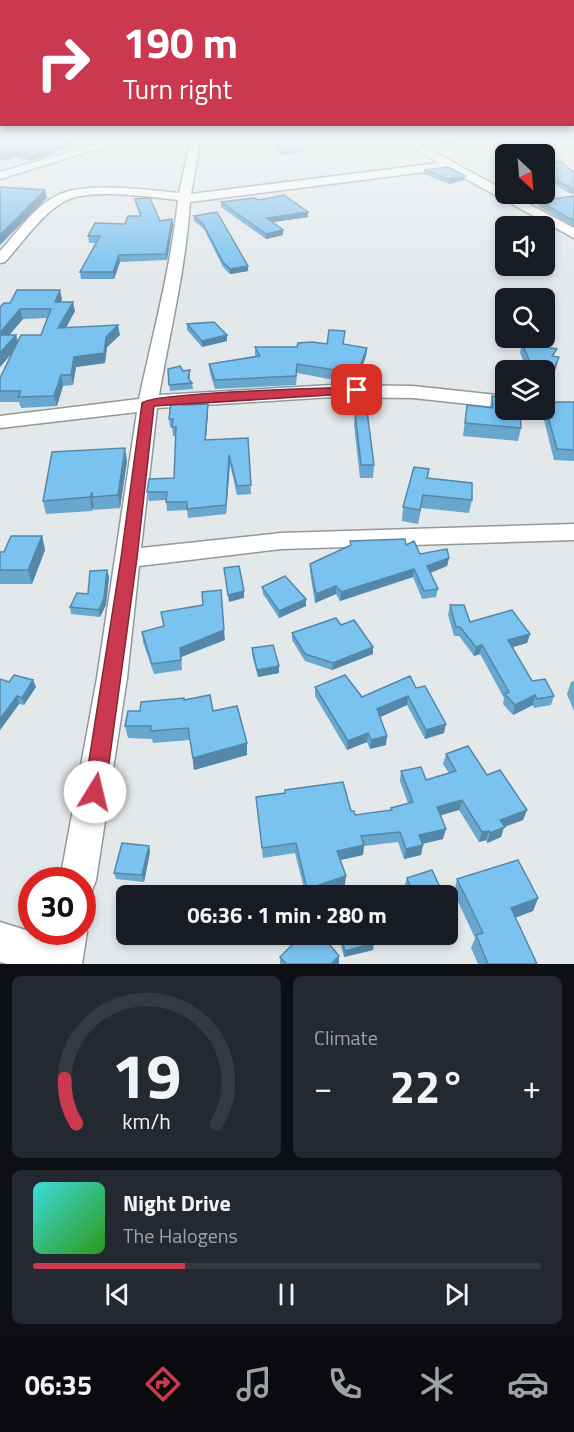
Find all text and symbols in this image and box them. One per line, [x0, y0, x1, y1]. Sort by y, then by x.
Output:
text: 190 m [123, 10, 238, 74]
icon: right [24, 24, 102, 102]
text: Turn right [123, 68, 232, 109]
north arrow [495, 144, 555, 204]
map controls [495, 144, 555, 420]
button: sound [495, 216, 555, 276]
button: search [495, 288, 555, 348]
button: layers [495, 360, 555, 420]
pin [331, 364, 382, 415]
icon: arrive [340, 373, 373, 406]
position arrow [63, 760, 127, 824]
speed limit sign: 30 [18, 867, 96, 945]
text: 06:36 · 1 min · 280 m [187, 898, 387, 932]
text: Climate [314, 1022, 378, 1053]
text: 19 [112, 1027, 181, 1122]
text: 22° [390, 1052, 465, 1120]
text: − [314, 1062, 332, 1112]
text: + [523, 1062, 541, 1112]
text: km/h [122, 1105, 171, 1137]
text: Night Drive [123, 1186, 231, 1220]
text: The Halogens [123, 1220, 238, 1251]
icon: previous [101, 1278, 134, 1311]
icon: pause [270, 1278, 303, 1311]
icon: next [440, 1278, 473, 1311]
icon: directions [142, 1363, 184, 1405]
icon: music [233, 1363, 275, 1405]
icon: phone [324, 1363, 366, 1405]
icon: climate [416, 1363, 458, 1405]
icon: car [507, 1363, 549, 1405]
text: 06:35 [25, 1364, 92, 1405]

